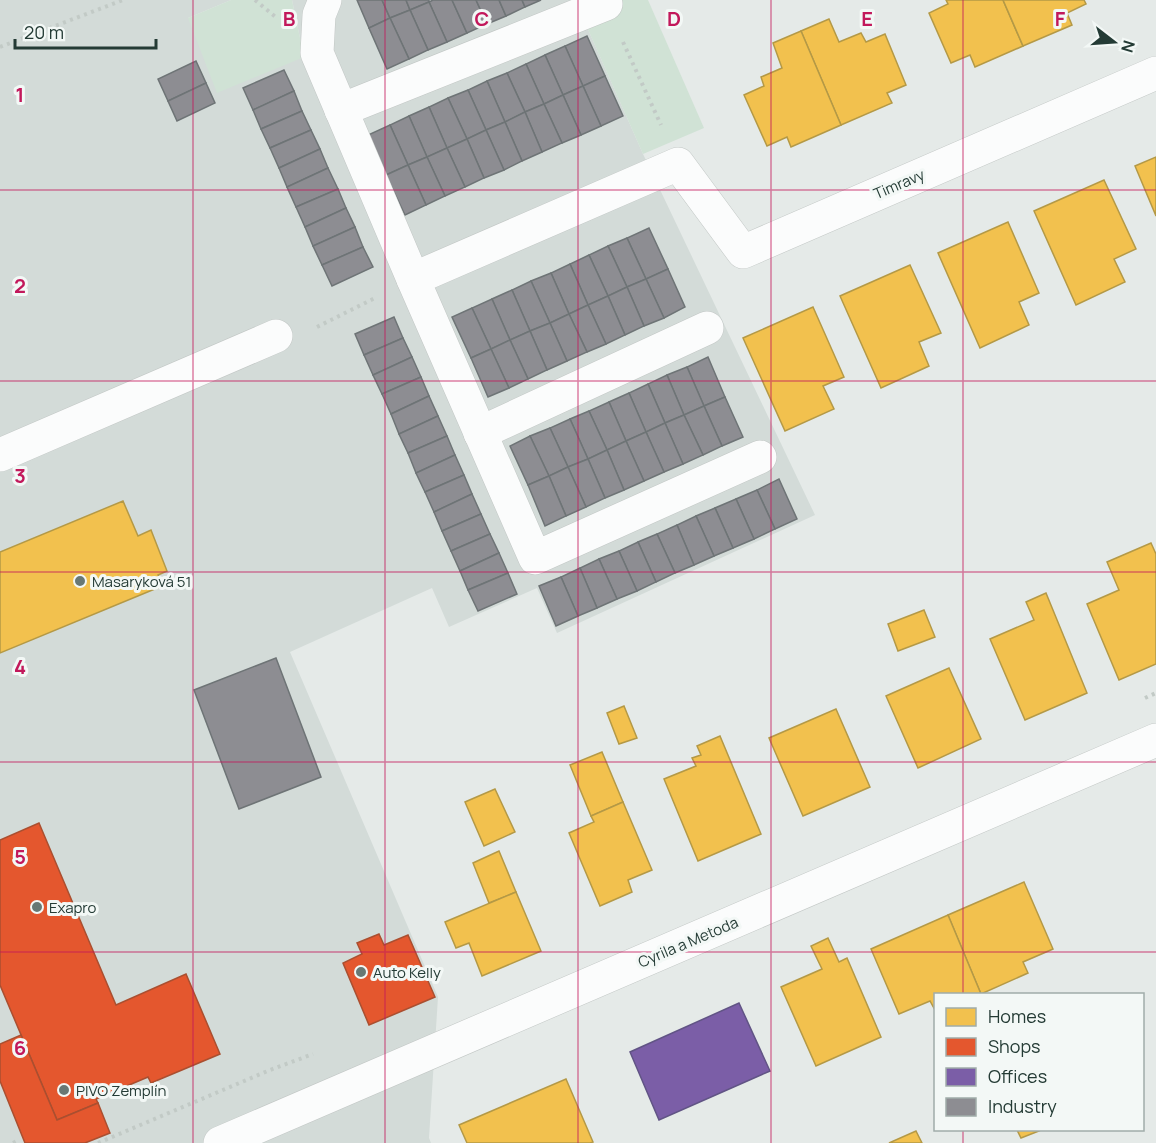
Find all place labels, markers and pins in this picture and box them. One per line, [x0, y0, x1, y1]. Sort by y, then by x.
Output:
place label: Masaryková 51 [92, 571, 191, 592]
marker: Masaryková 51 [73, 574, 87, 588]
place label: Exapro [49, 897, 97, 918]
marker: Exapro [30, 900, 44, 914]
place label: Auto Kelly [373, 962, 441, 983]
marker: Auto Kelly [354, 965, 368, 979]
place label: PIVO Zemplín [76, 1080, 167, 1101]
marker: PIVO Zemplín [57, 1083, 71, 1097]

